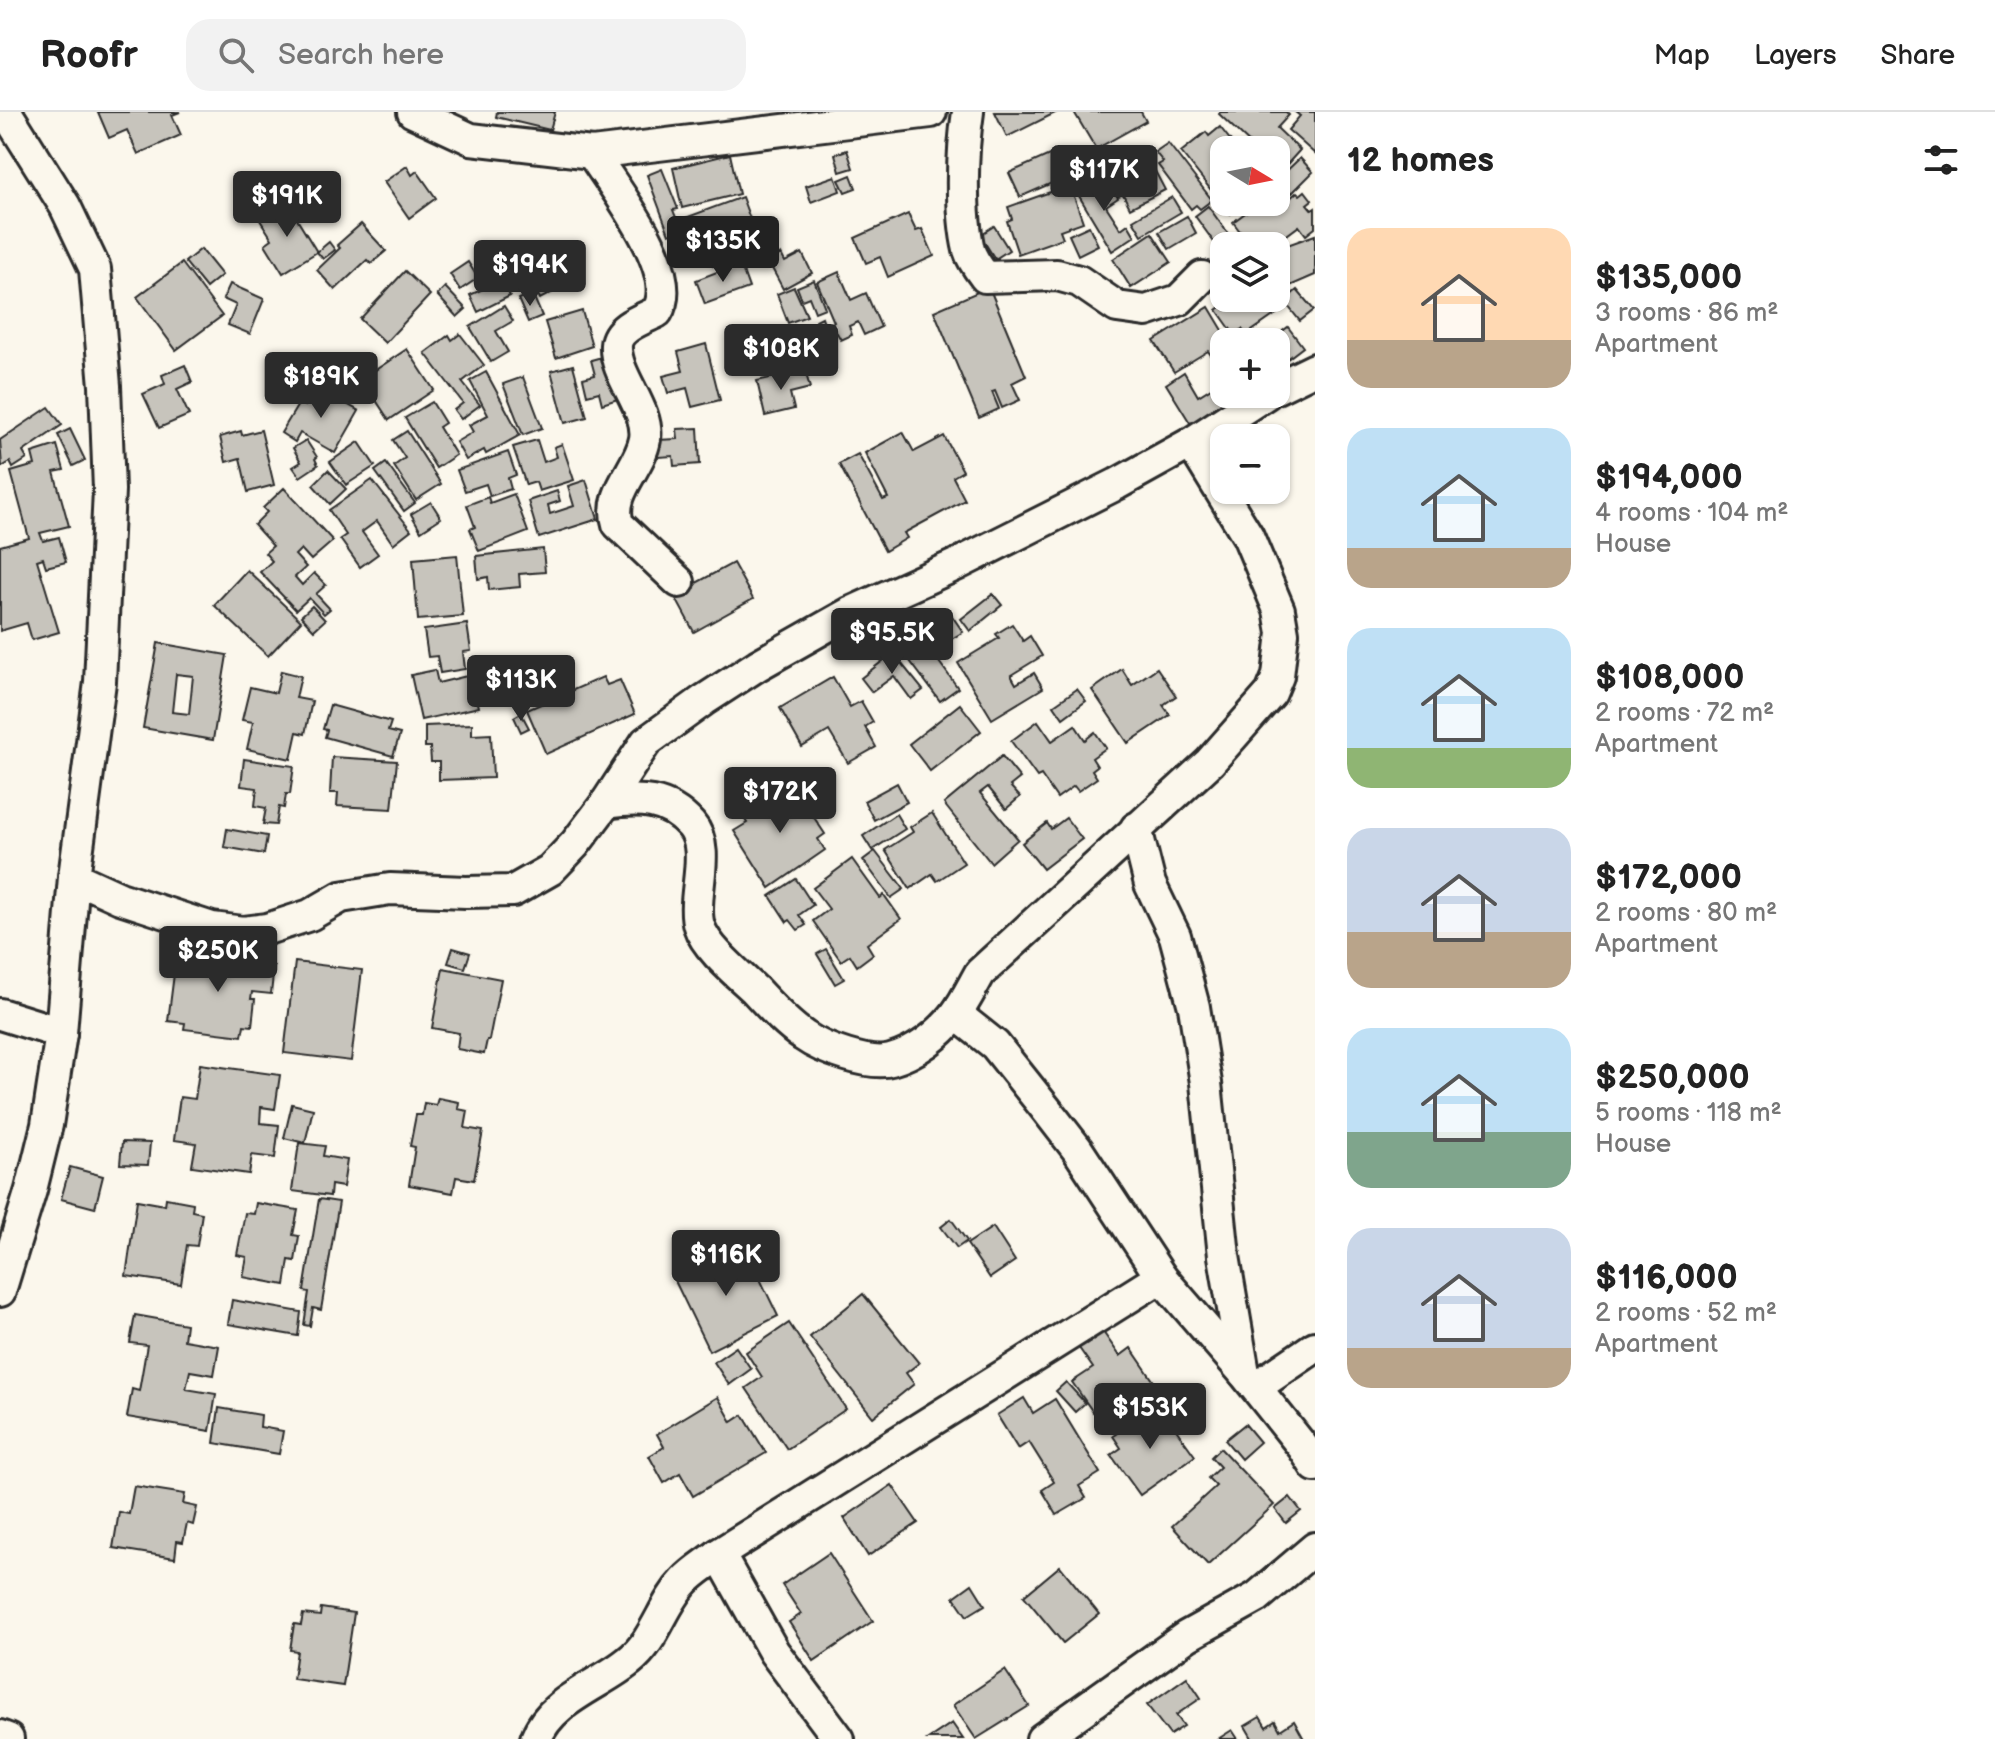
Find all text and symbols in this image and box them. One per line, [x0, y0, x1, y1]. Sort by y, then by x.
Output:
search box [186, 19, 746, 91]
text: Roofr [40, 33, 138, 78]
icon: search [214, 33, 258, 77]
text: Search here [278, 37, 444, 73]
text: Map [1654, 39, 1710, 72]
text: Layers [1754, 39, 1837, 72]
text: Share [1881, 39, 1955, 72]
north arrow [1210, 136, 1290, 216]
map controls [1210, 136, 1290, 504]
icon: filters [1919, 138, 1963, 182]
text: 12 homes [1347, 140, 1494, 181]
pin: $117K [1048, 145, 1160, 213]
text: $117K [1068, 155, 1140, 186]
pin: $191K [231, 171, 343, 239]
text: $191K [251, 181, 323, 212]
pin: $135K [667, 216, 779, 284]
text: $135K [685, 226, 761, 257]
button: layers [1210, 232, 1290, 312]
pin: $194K [474, 240, 586, 308]
text: $194K [492, 250, 568, 281]
text: $135,000 [1595, 257, 1742, 298]
icon: home [1411, 260, 1507, 356]
text: 3 rooms · 86 m² [1595, 298, 1779, 329]
pin: $108K [725, 324, 837, 392]
button: + [1210, 328, 1290, 408]
text: Apartment [1595, 329, 1718, 360]
text: $108K [742, 334, 820, 365]
pin: $189K [265, 352, 377, 420]
text: $189K [283, 362, 359, 393]
button: − [1210, 424, 1290, 504]
text: $194,000 [1595, 457, 1743, 498]
icon: home [1411, 460, 1507, 556]
text: 4 rooms · 104 m² [1595, 498, 1789, 529]
text: House [1595, 529, 1671, 560]
pin: $95.5K [827, 608, 957, 676]
text: $95.5K [849, 618, 935, 649]
pin: $113K [465, 655, 577, 723]
text: $108,000 [1595, 657, 1744, 698]
icon: home [1411, 660, 1507, 756]
text: $113K [485, 665, 557, 696]
text: 2 rooms · 72 m² [1595, 698, 1774, 729]
text: Apartment [1595, 729, 1718, 760]
pin: $172K [724, 767, 836, 835]
text: $172K [742, 777, 818, 808]
text: $172,000 [1595, 857, 1742, 898]
icon: home [1411, 860, 1507, 956]
text: 2 rooms · 80 m² [1595, 898, 1777, 929]
pin: $250K [162, 926, 274, 994]
text: Apartment [1595, 929, 1718, 960]
text: $250K [177, 936, 259, 967]
text: $250,000 [1595, 1057, 1750, 1098]
icon: home [1411, 1060, 1507, 1156]
text: 5 rooms · 118 m² [1595, 1098, 1782, 1129]
text: House [1595, 1129, 1671, 1160]
pin: $116K [670, 1230, 782, 1298]
text: $116K [690, 1240, 762, 1271]
text: $116,000 [1595, 1257, 1738, 1298]
icon: home [1411, 1260, 1507, 1356]
text: 2 rooms · 52 m² [1595, 1298, 1777, 1329]
text: Apartment [1595, 1329, 1718, 1360]
pin: $153K [1094, 1383, 1206, 1451]
text: $153K [1112, 1393, 1188, 1424]

